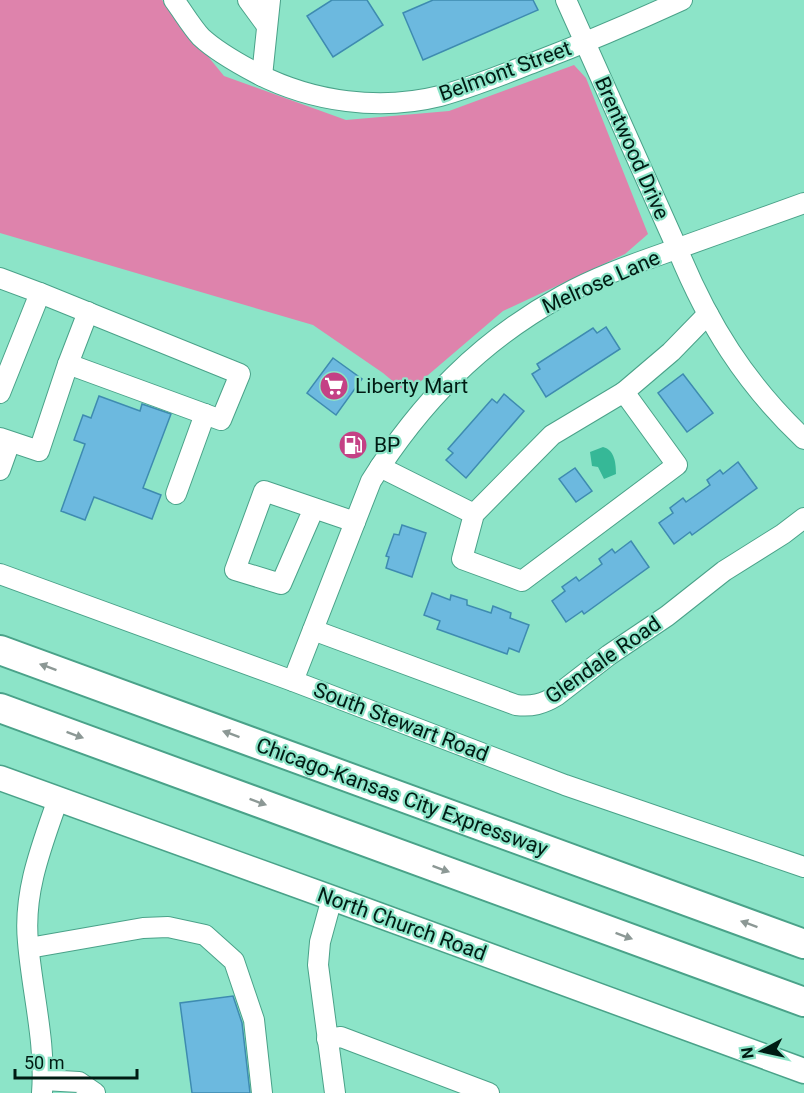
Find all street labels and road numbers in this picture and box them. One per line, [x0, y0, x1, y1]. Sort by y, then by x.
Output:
street label: Belmont Street [436, 36, 574, 106]
street label: Brentwood Drive [590, 73, 674, 223]
street label: Melrose Lane [539, 245, 663, 319]
street label: Glendale Road [541, 611, 665, 709]
street label: South Stewart Road [310, 678, 492, 766]
street label: Chicago-Kansas City Expressway [253, 733, 551, 861]
street label: North Church Road [314, 882, 490, 966]

